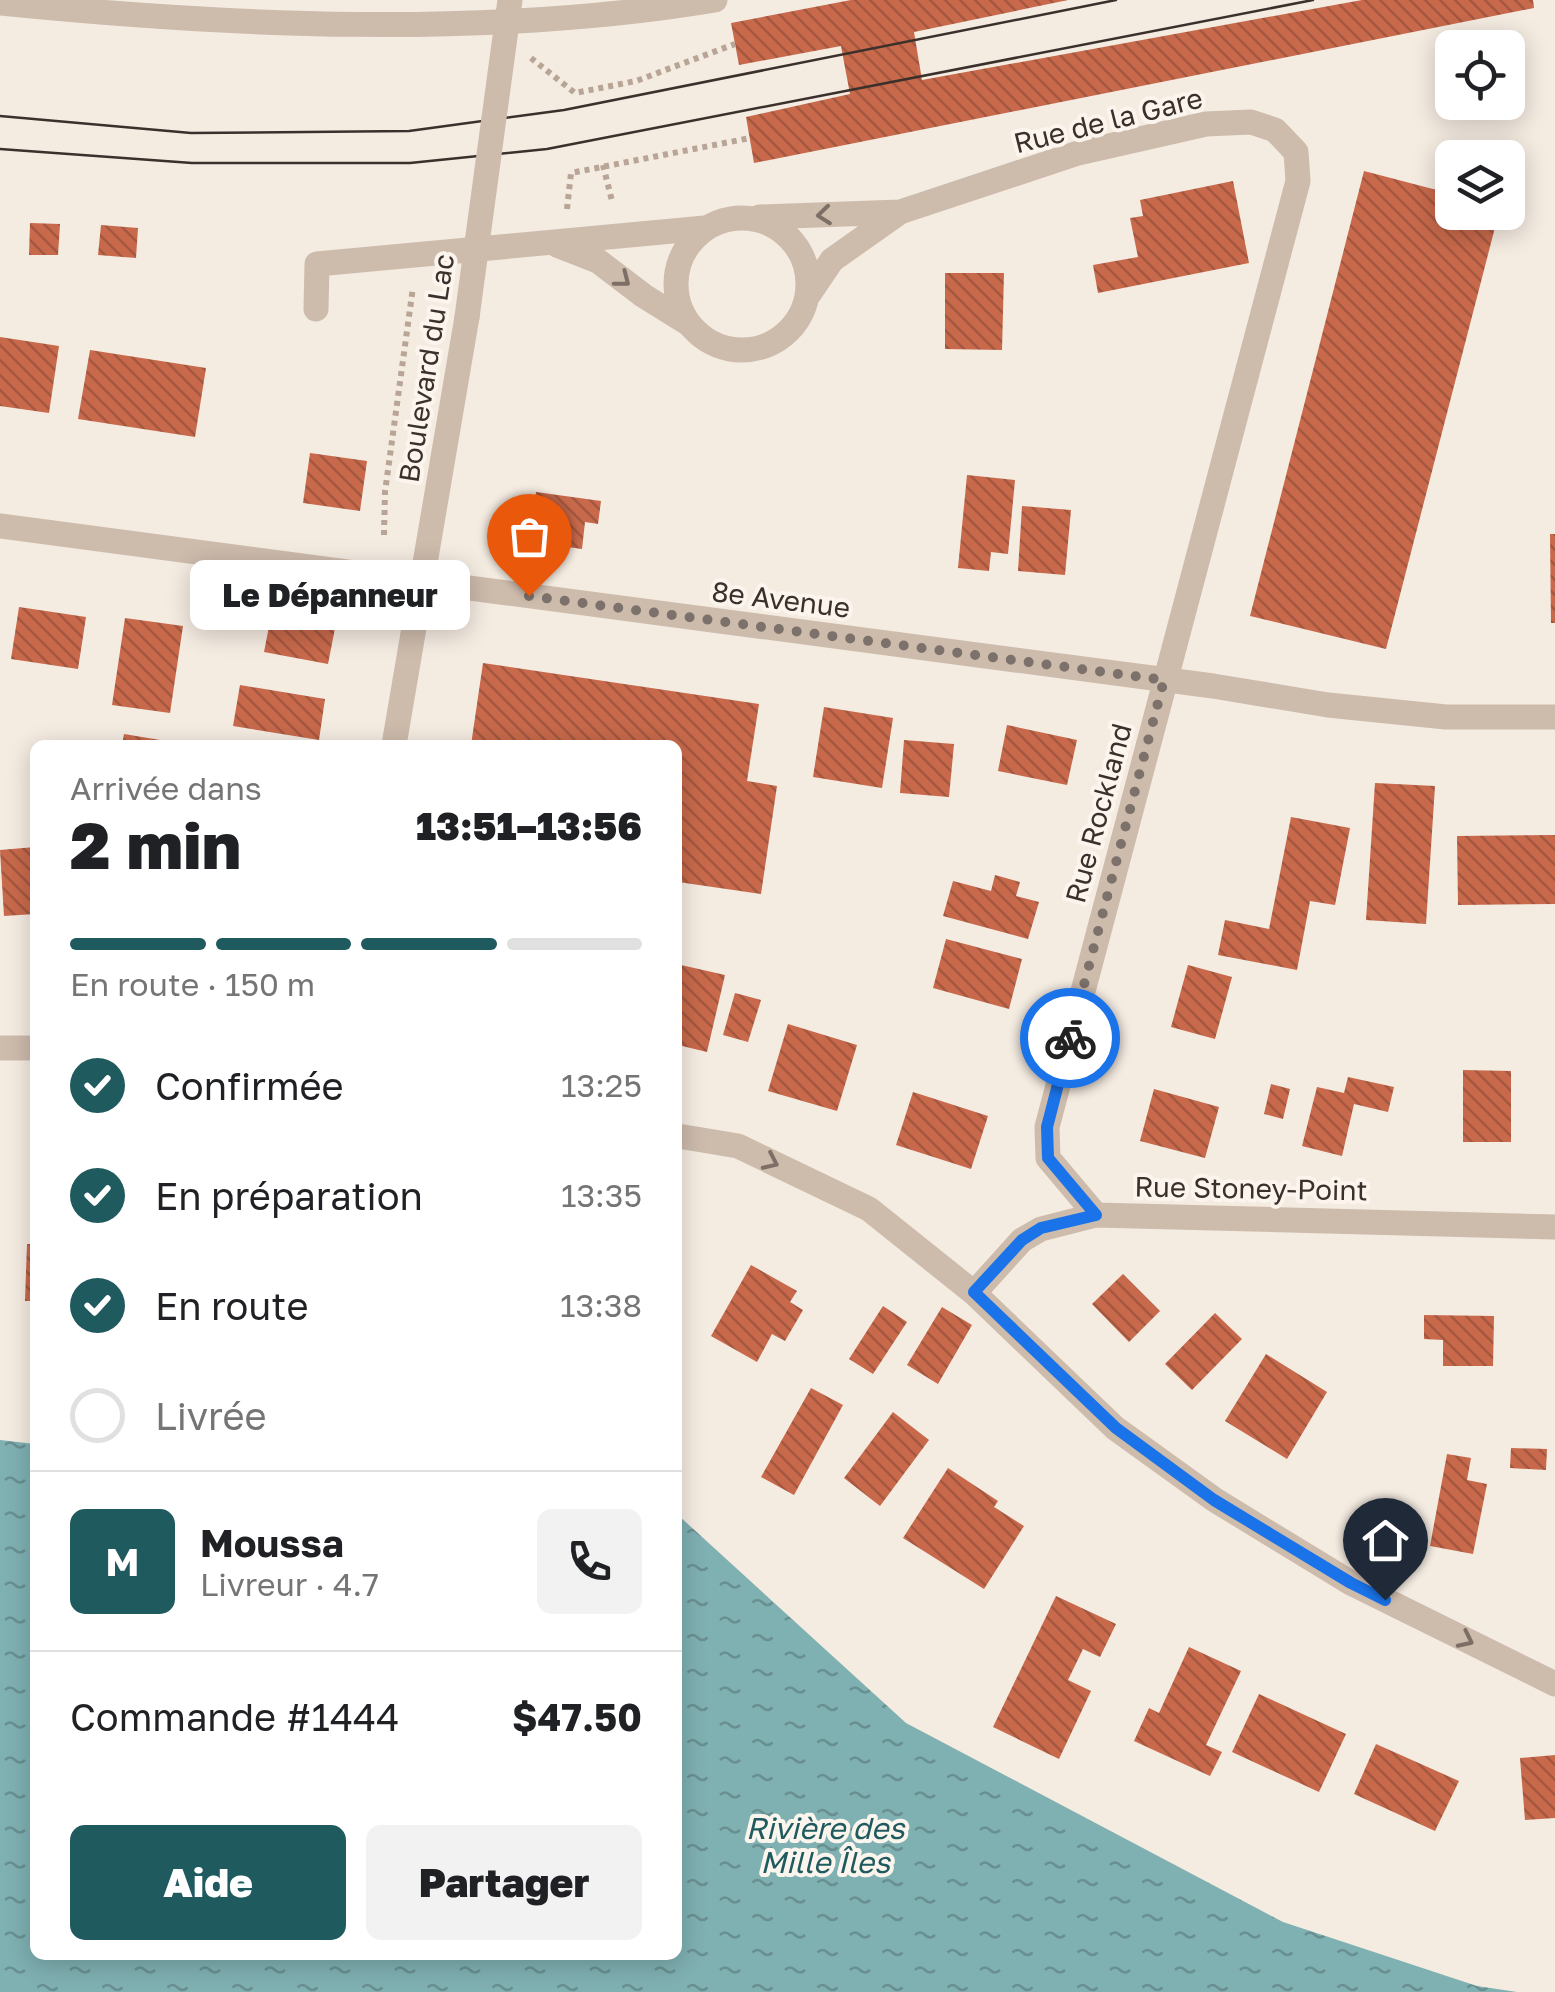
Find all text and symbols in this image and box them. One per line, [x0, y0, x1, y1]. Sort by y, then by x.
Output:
map controls [1435, 30, 1525, 230]
button: locate [1435, 30, 1525, 120]
street label: Rue de la Gare [1010, 81, 1206, 159]
button: layers [1435, 140, 1525, 230]
one-way arrow [816, 204, 832, 225]
street label: Boulevard du Lac [392, 251, 460, 485]
one-way arrow [611, 269, 629, 286]
pin [487, 494, 572, 597]
icon: bag [502, 509, 557, 564]
callout: Le Dépanneur [189, 561, 469, 631]
street label: 8e Avenue [710, 574, 852, 624]
text: Le Dépanneur [222, 576, 438, 614]
street label: Rue Rockland [1058, 720, 1138, 906]
text: Arrivée dans [70, 769, 262, 807]
text: 13:51–13:56 [416, 803, 642, 848]
text: 2 min [70, 805, 241, 883]
text: En route · 150 m [70, 965, 315, 1003]
courier [1020, 988, 1120, 1088]
icon: bike [1043, 1011, 1098, 1066]
icon: check [70, 1058, 125, 1113]
text: Confirmée [155, 1063, 344, 1108]
text: 13:25 [561, 1066, 642, 1104]
one-way arrow [760, 1149, 778, 1169]
icon: check [70, 1168, 125, 1223]
street label: Rue Stoney-Point [1134, 1169, 1368, 1207]
text: En préparation [155, 1173, 423, 1218]
text: 13:35 [561, 1176, 642, 1214]
icon: check [70, 1278, 125, 1333]
text: En route [155, 1283, 309, 1328]
text: 13:38 [560, 1286, 642, 1324]
text: Livrée [155, 1393, 267, 1438]
pin [1343, 1498, 1428, 1601]
button: phone [537, 1509, 642, 1614]
icon: home [1358, 1513, 1413, 1568]
text: Moussa [200, 1520, 344, 1565]
text: M [106, 1539, 139, 1584]
text: Livreur · 4.7 [200, 1565, 379, 1603]
one-way arrow [1456, 1628, 1474, 1647]
text: Commande #1444 [70, 1694, 399, 1739]
text: $47.50 [512, 1694, 642, 1739]
water label: Rivière des Mille Îles [746, 1810, 905, 1880]
button: Aide [70, 1825, 346, 1940]
button: Partager [366, 1825, 642, 1940]

